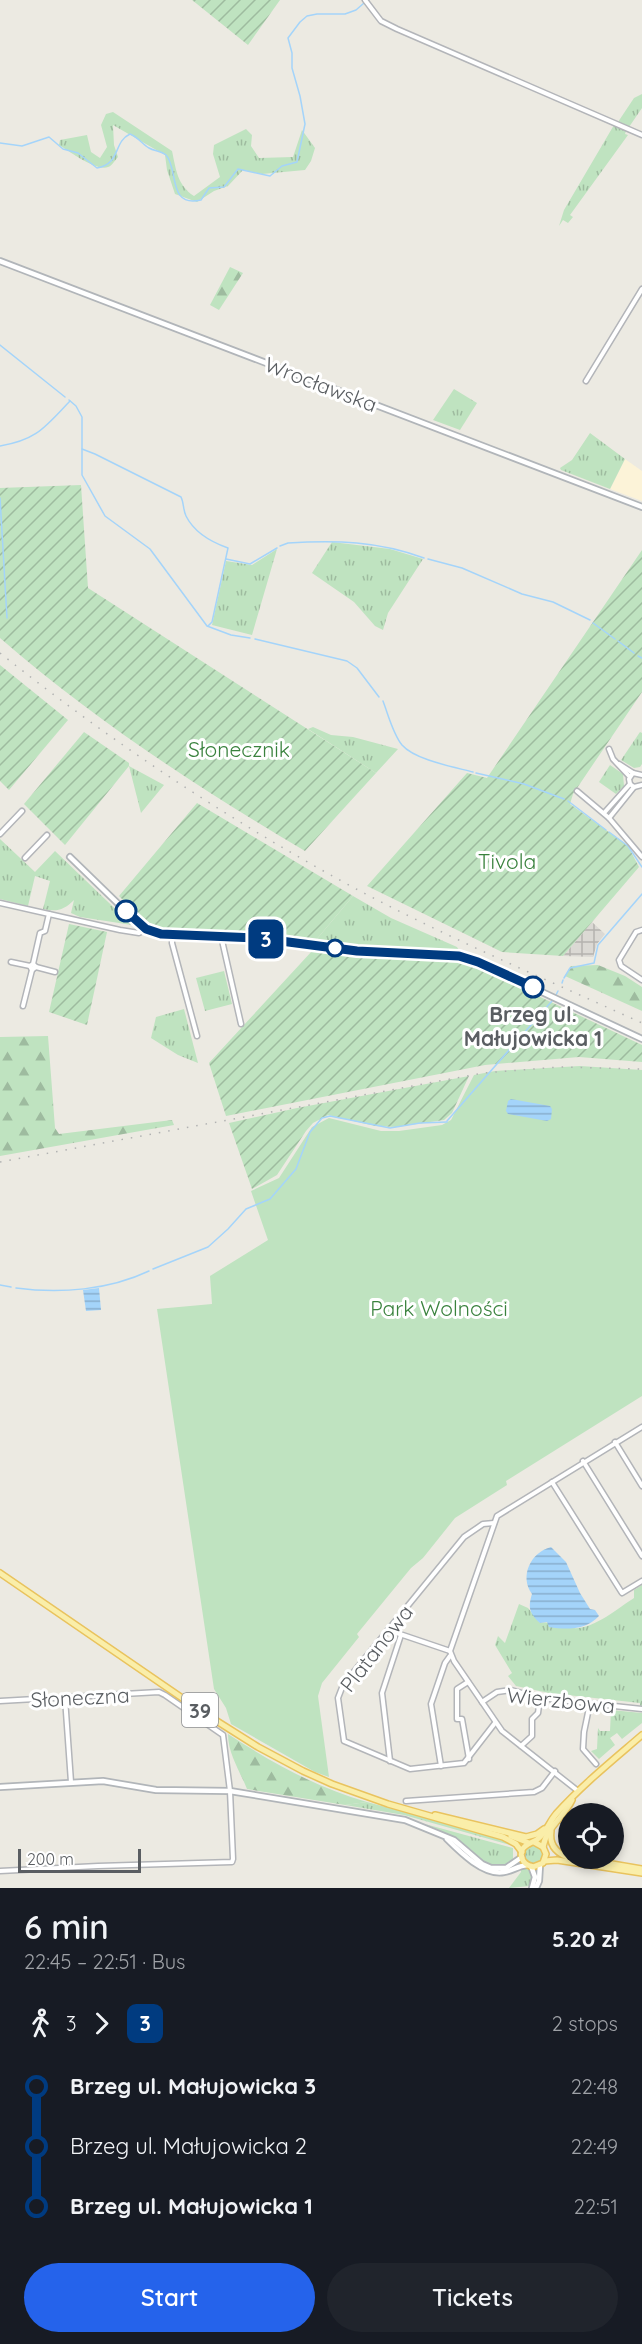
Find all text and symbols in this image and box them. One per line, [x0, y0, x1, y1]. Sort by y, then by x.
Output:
street label: Wrocławska [261, 351, 381, 417]
park label: Słonecznik [188, 736, 290, 762]
park label: Tivola [478, 848, 536, 874]
unlabelled marker [115, 900, 137, 922]
line badge: 3 [246, 920, 286, 958]
text: 3 [260, 926, 272, 952]
unlabelled marker [326, 939, 344, 957]
marker: Brzeg ul. Małujowicka 1 [522, 976, 544, 998]
place label: Brzeg ul. Małujowicka 1 [464, 1001, 602, 1051]
park label: Park Wolności [370, 1295, 508, 1321]
street label: Platanowa [334, 1599, 418, 1697]
street label: Słoneczna [30, 1681, 130, 1713]
street label: Wierzbowa [506, 1681, 616, 1719]
road number: 39 [182, 1693, 218, 1727]
map controls [558, 1803, 624, 1869]
button: locate [558, 1803, 624, 1869]
scale bar [18, 1846, 141, 1874]
text: 200 m [27, 1849, 74, 1869]
text: 6 min [24, 1906, 109, 1947]
text: 5.20 zł [552, 1925, 618, 1953]
text: 22:45 – 22:51 · Bus [24, 1949, 185, 1974]
icon: walk [24, 2007, 57, 2040]
icon: forward [85, 2007, 118, 2040]
text: 3 [139, 2010, 151, 2036]
text: 3 [66, 2011, 76, 2036]
text: 2 stops [552, 2011, 618, 2036]
text: Brzeg ul. Małujowicka 3 [70, 2072, 316, 2100]
text: 22:48 [571, 2074, 618, 2099]
text: Brzeg ul. Małujowicka 2 [70, 2132, 307, 2160]
text: 22:49 [571, 2134, 618, 2159]
text: Brzeg ul. Małujowicka 1 [70, 2192, 313, 2220]
text: 22:51 [574, 2194, 618, 2219]
button: Start [24, 2263, 315, 2332]
button: Tickets [327, 2263, 618, 2332]

